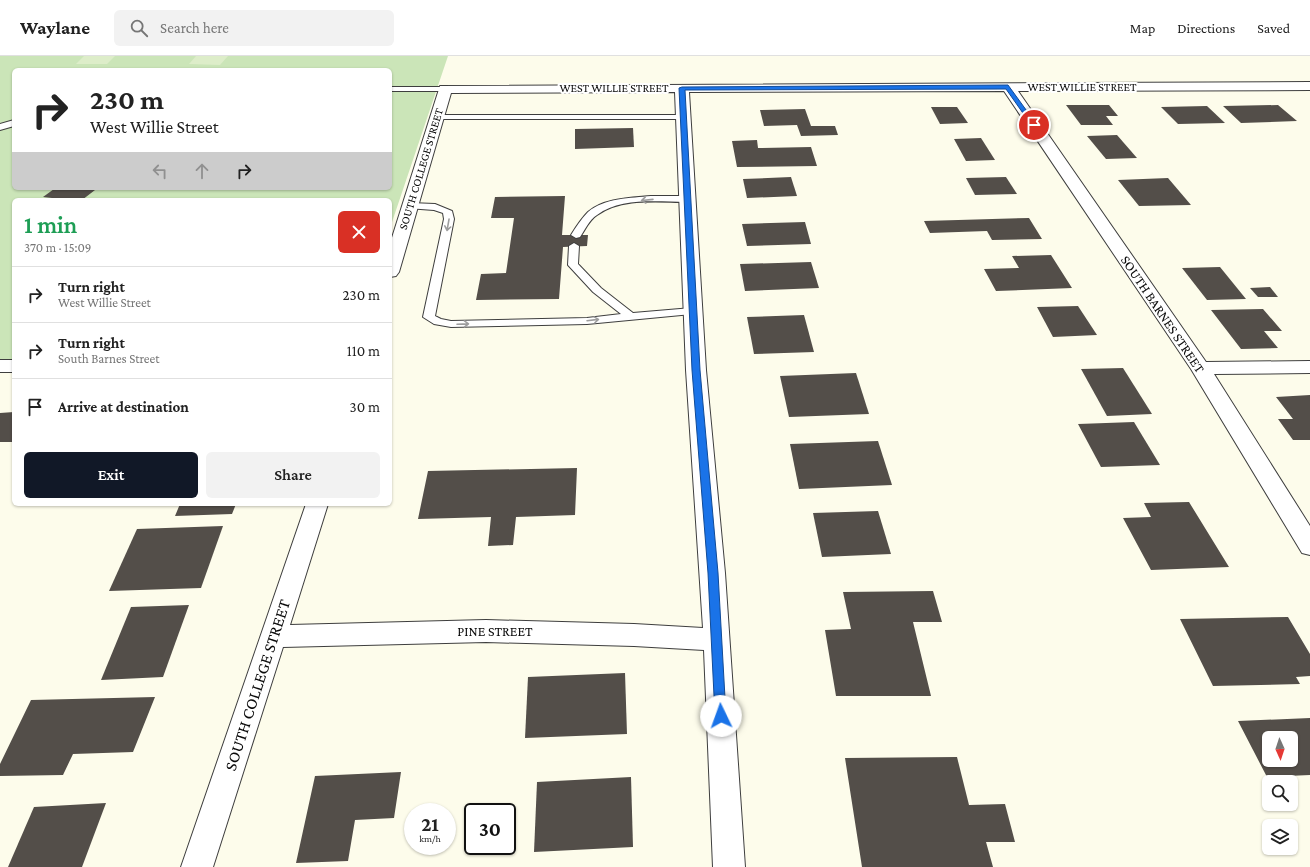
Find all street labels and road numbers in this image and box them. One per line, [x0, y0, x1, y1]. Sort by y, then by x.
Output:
street label: WEST WILLIE STREET [1027, 80, 1137, 94]
street label: WEST WILLIE STREET [559, 81, 669, 95]
street label: SOUTH COLLEGE STREET [396, 106, 446, 231]
street label: SOUTH BARNES STREET [1118, 252, 1209, 376]
street label: SOUTH COLLEGE STREET [221, 597, 294, 773]
street label: PINE STREET [457, 623, 533, 639]

